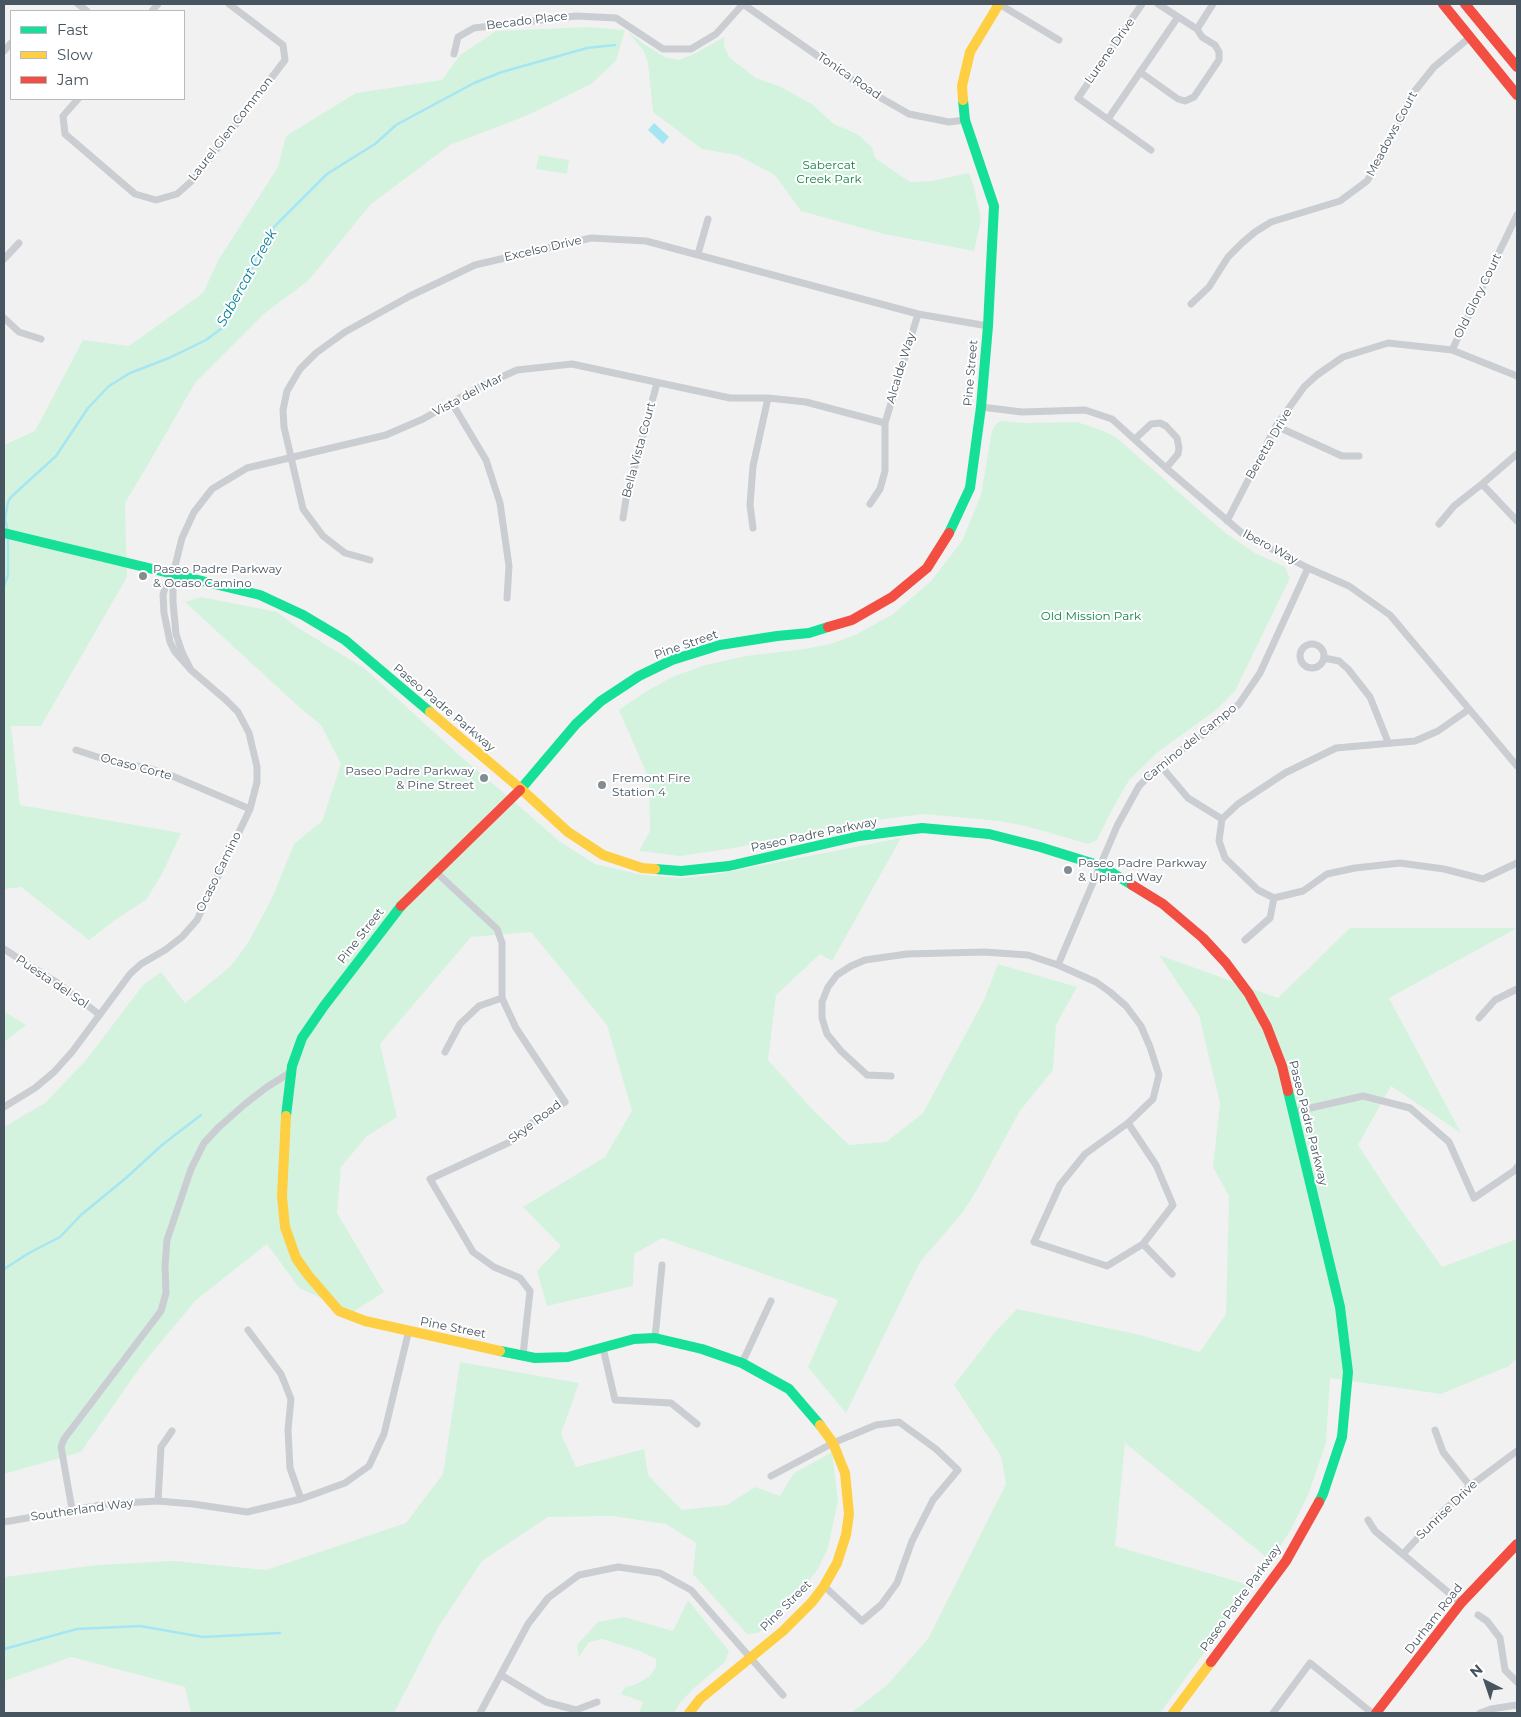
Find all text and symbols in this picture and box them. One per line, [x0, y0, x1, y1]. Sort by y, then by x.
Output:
street label: Becado Place [486, 9, 568, 33]
legend [10, 10, 185, 100]
street label: Lurene Drive [1082, 15, 1138, 87]
text: Fast [57, 20, 88, 39]
text: Slow [57, 45, 93, 64]
street label: Tonica Road [815, 49, 883, 103]
text: Jam [57, 70, 89, 89]
street label: Laurel Glen Common [186, 74, 276, 184]
street label: Meadows Court [1364, 89, 1420, 179]
park label: Sabercat Creek Park [796, 158, 862, 186]
water label: Sabercat Creek [213, 226, 281, 330]
street label: Excelso Drive [503, 233, 583, 265]
street label: Old Glory Court [1451, 251, 1505, 341]
street label: Alcalde Way [883, 331, 919, 405]
street label: Pine Street [961, 339, 981, 407]
street label: Vista del Mar [431, 371, 505, 419]
street label: Bella Vista Court [619, 400, 659, 500]
street label: Beretta Drive [1243, 406, 1295, 482]
street label: Ibero Way [1240, 526, 1300, 568]
place label: Paseo Padre Parkway & Ocaso Camino [153, 562, 282, 590]
marker: Paseo Padre Parkway & Ocaso Camino [137, 570, 149, 582]
park label: Old Mission Park [1041, 609, 1141, 623]
street label: Pine Street [652, 627, 720, 663]
street label: Paseo Padre Parkway [390, 661, 498, 755]
street label: Camino del Campo [1140, 701, 1240, 785]
street label: Ocaso Corte [99, 751, 173, 783]
place label: Paseo Padre Parkway & Pine Street [345, 764, 474, 792]
place label: Fremont Fire Station 4 [612, 771, 690, 799]
marker: Paseo Padre Parkway & Pine Street [478, 772, 490, 784]
marker: Fremont Fire Station 4 [596, 779, 608, 791]
street label: Paseo Padre Parkway [750, 815, 878, 855]
street label: Ocaso Camino [193, 830, 245, 914]
place label: Paseo Padre Parkway & Upland Way [1078, 856, 1207, 884]
marker: Paseo Padre Parkway & Upland Way [1062, 864, 1074, 876]
street label: Pine Street [335, 905, 387, 967]
street label: Puesta del Sol [13, 952, 91, 1012]
street label: Paseo Padre Parkway [1285, 1059, 1331, 1187]
street label: Skye Road [506, 1097, 564, 1147]
street label: Pine Street [419, 1315, 487, 1341]
street label: Sunrise Drive [1414, 1477, 1480, 1543]
street label: Southerland Way [30, 1496, 134, 1524]
street label: Paseo Padre Parkway [1197, 1542, 1285, 1654]
street label: Pine Street [757, 1577, 815, 1635]
street label: Durham Road [1402, 1581, 1466, 1657]
north arrow [1461, 1657, 1511, 1707]
text: N [1466, 1660, 1486, 1681]

